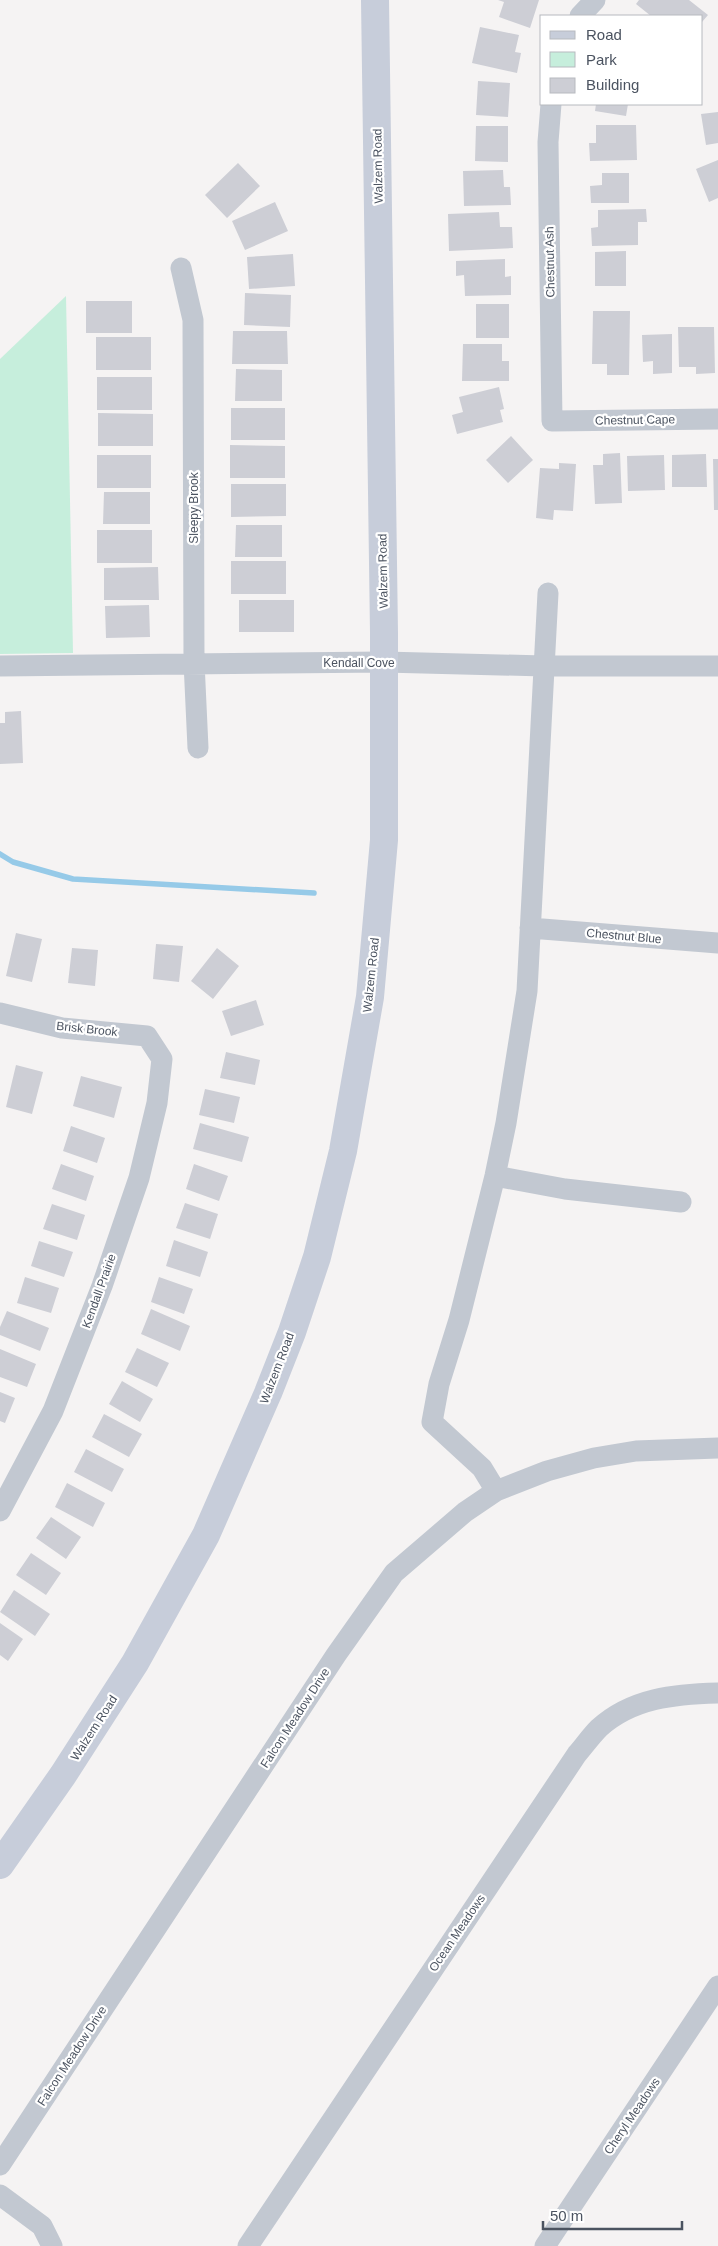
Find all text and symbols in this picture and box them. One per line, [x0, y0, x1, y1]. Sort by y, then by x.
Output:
legend [540, 15, 703, 105]
text: Road [586, 26, 622, 43]
text: Park [586, 51, 617, 68]
text: Building [586, 76, 639, 93]
street label: Walzem Road [370, 128, 386, 204]
street label: Chestnut Ash [542, 226, 558, 298]
street label: Chestnut Cape [595, 412, 675, 428]
street label: Sleepy Brook [187, 471, 201, 544]
street label: Walzem Road [375, 533, 391, 609]
street label: Kendall Cove [323, 656, 395, 670]
street label: Chestnut Blue [586, 926, 662, 946]
street label: Walzem Road [360, 937, 382, 1013]
street label: Brisk Brook [56, 1019, 119, 1039]
street label: Kendall Prairie [79, 1252, 119, 1330]
street label: Walzem Road [257, 1331, 297, 1405]
street label: Falcon Meadow Drive [258, 1665, 333, 1770]
street label: Walzem Road [68, 1693, 120, 1763]
street label: Ocean Meadows [426, 1892, 488, 1974]
street label: Falcon Meadow Drive [35, 2003, 110, 2108]
street label: Cheryl Meadows [601, 2075, 663, 2157]
scale bar [543, 2198, 682, 2230]
text: 50 m [550, 2207, 583, 2224]

